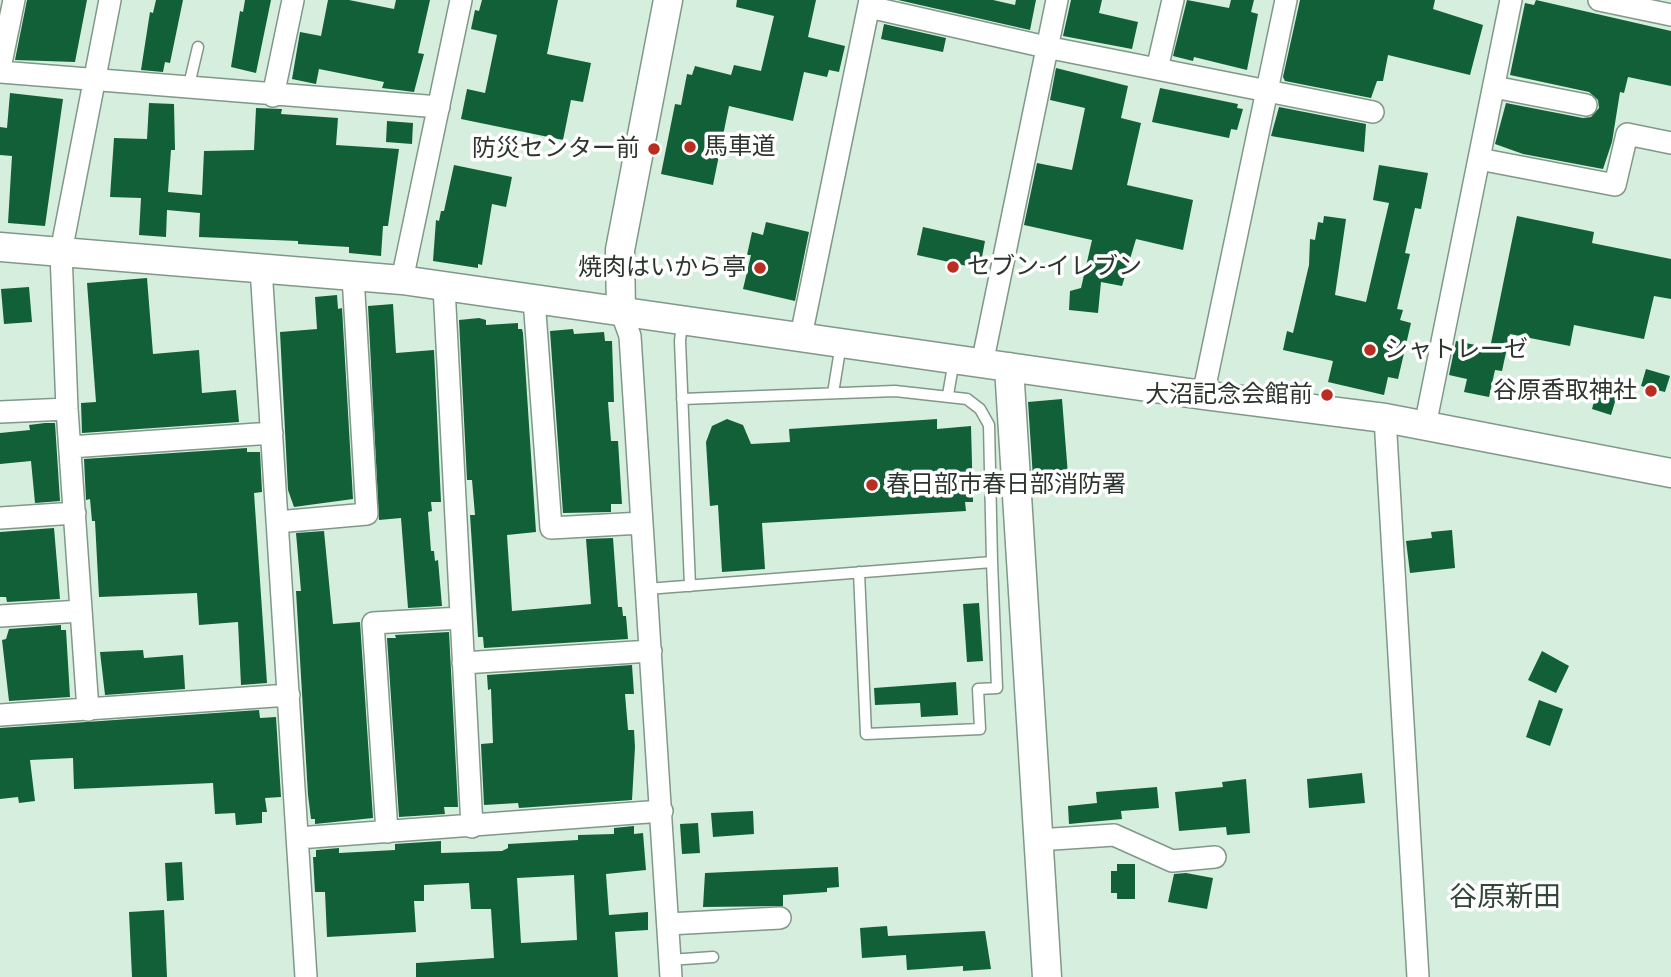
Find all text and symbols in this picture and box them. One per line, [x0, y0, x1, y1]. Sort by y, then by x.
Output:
place label: 馬車道 [704, 133, 776, 161]
place label: 防災センター前 [472, 135, 640, 163]
marker: 馬車道 [682, 139, 698, 155]
marker: 防災センター前 [646, 141, 662, 157]
place label: セブン-イレブン [967, 253, 1142, 281]
place label: 焼肉はいから亭 [578, 254, 746, 282]
marker: セブン-イレブン [945, 259, 961, 275]
marker: 焼肉はいから亭 [752, 260, 768, 276]
place label: シャトレーゼ [1384, 336, 1528, 364]
marker: シャトレーゼ [1362, 342, 1378, 358]
place label: 谷原香取神社 [1493, 377, 1637, 405]
place label: 大沼記念会館前 [1145, 381, 1313, 409]
marker: 谷原香取神社 [1643, 383, 1659, 399]
marker: 大沼記念会館前 [1319, 387, 1335, 403]
place label: 春日部市春日部消防署 [886, 471, 1126, 499]
marker: 春日部市春日部消防署 [864, 477, 880, 493]
district label: 谷原新田 [1449, 881, 1561, 915]

